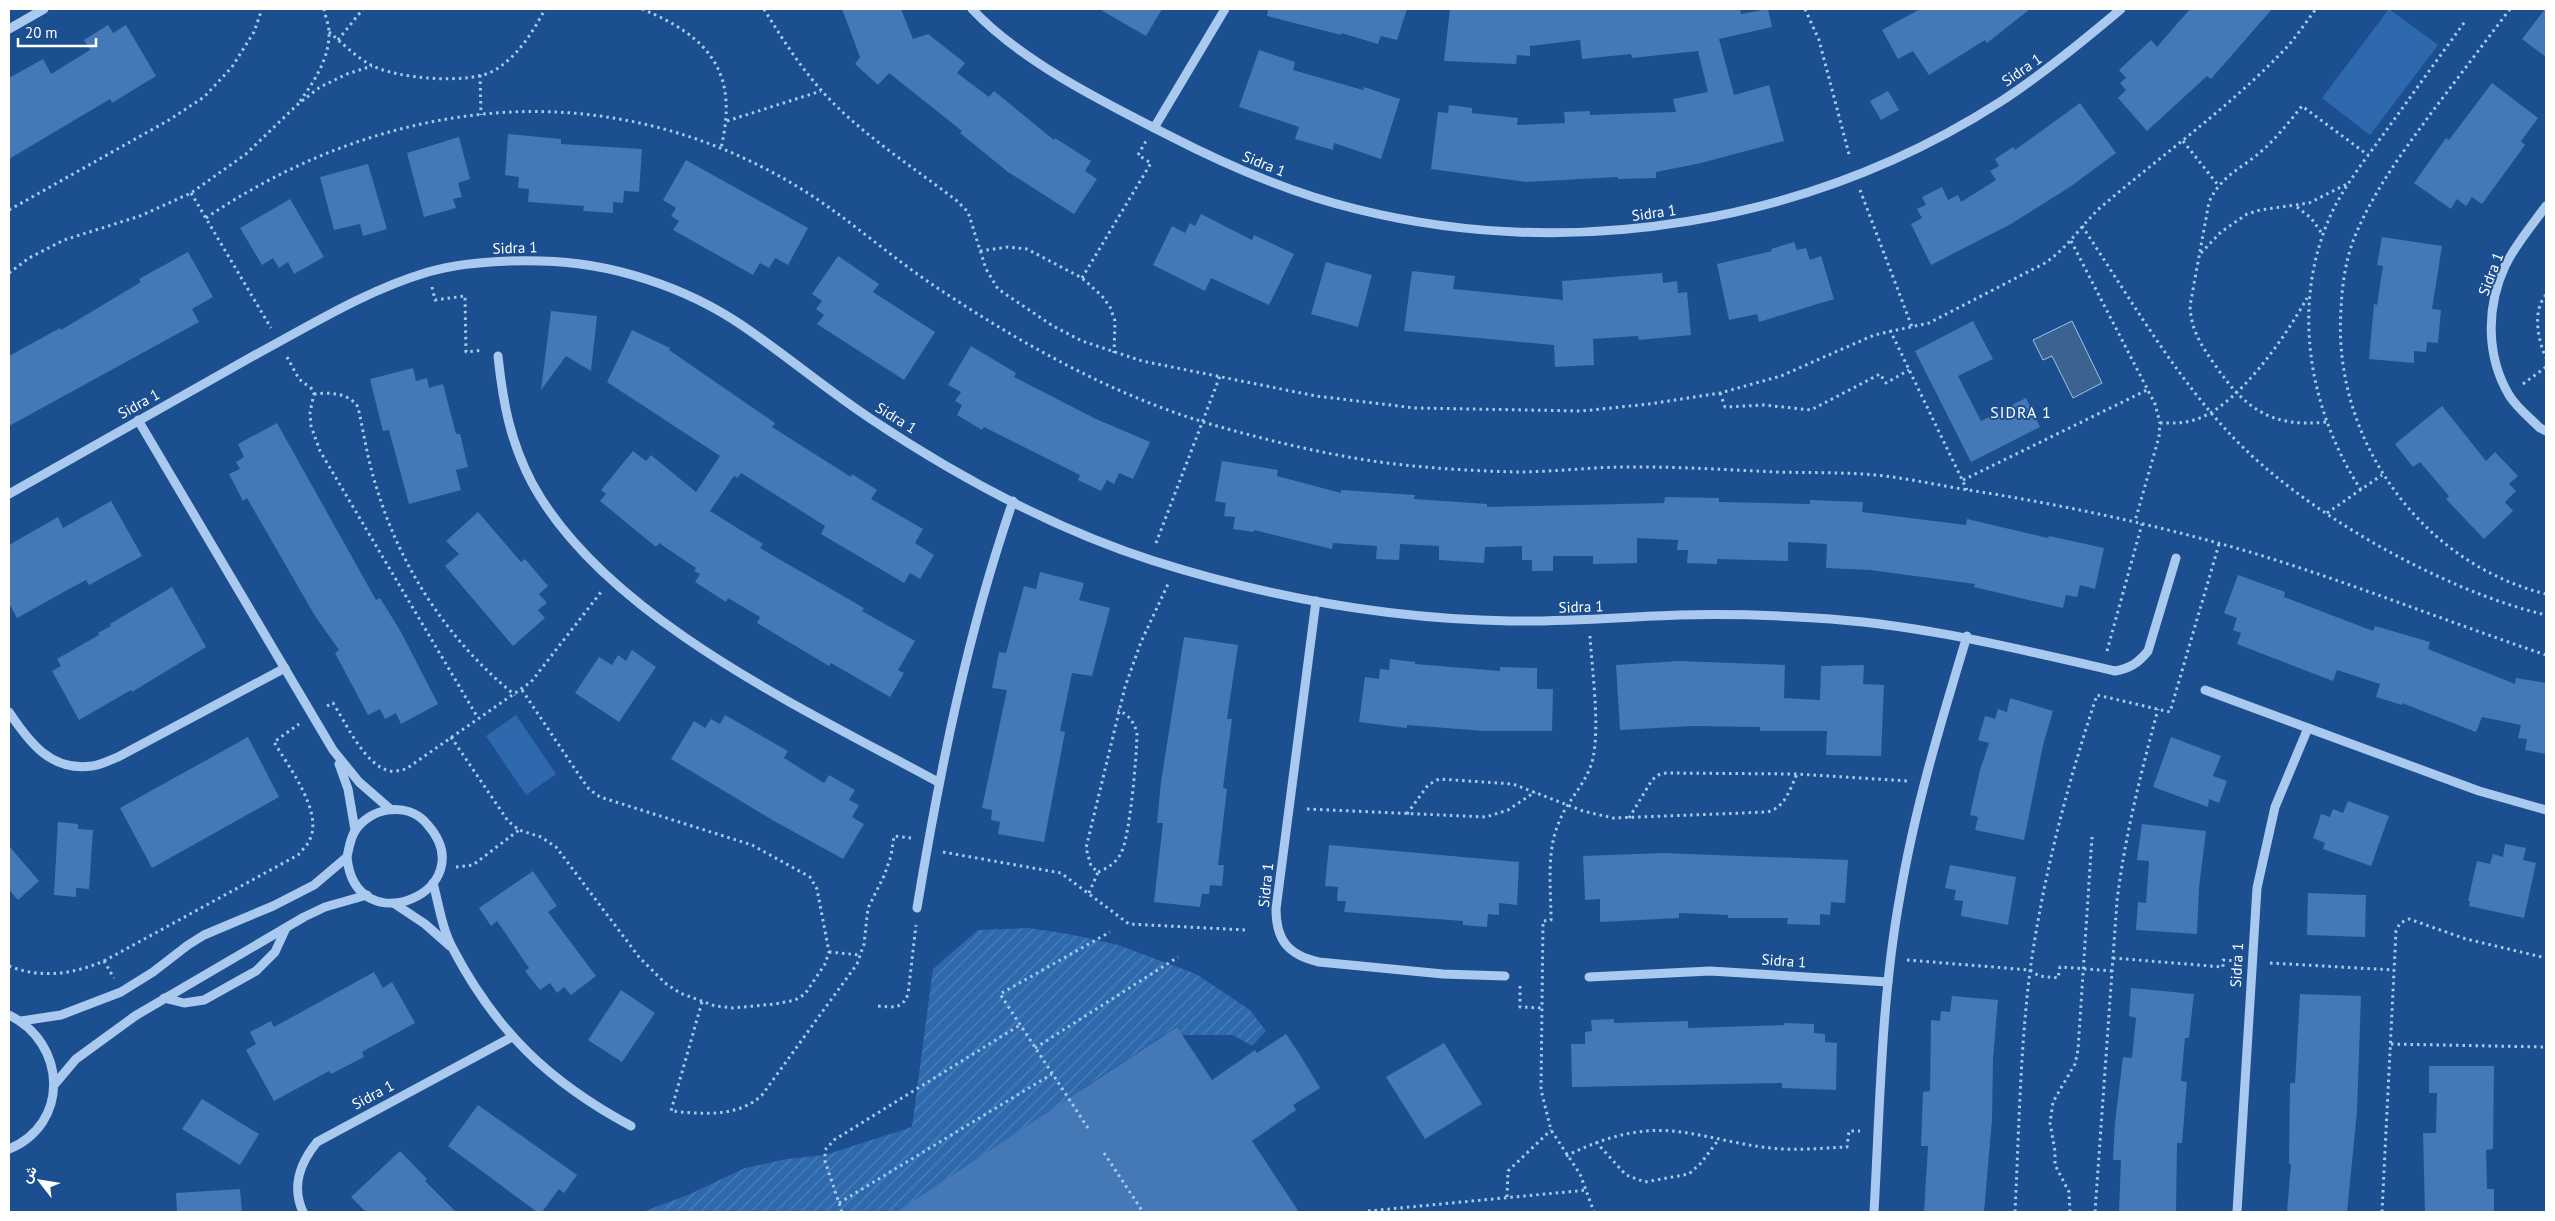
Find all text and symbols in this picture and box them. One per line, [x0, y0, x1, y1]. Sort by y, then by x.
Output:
scale bar [18, 15, 95, 47]
text: 20 m [25, 23, 58, 42]
street label: Sidra 1 [1998, 49, 2046, 90]
street label: Sidra 1 [1240, 146, 1289, 181]
street label: Sidra 1 [1630, 200, 1677, 225]
street label: Sidra 1 [492, 237, 538, 258]
street label: Sidra 1 [2474, 250, 2507, 298]
street label: Sidra 1 [115, 384, 163, 423]
street label: Sidra 1 [872, 398, 920, 437]
district label: SIDRA 1 [1990, 402, 2052, 422]
street label: Sidra 1 [1558, 596, 1604, 617]
street label: Sidra 1 [1254, 862, 1277, 908]
street label: Sidra 1 [2226, 942, 2247, 988]
street label: Sidra 1 [1761, 949, 1807, 972]
street label: Sidra 1 [349, 1076, 397, 1113]
north arrow [15, 1156, 65, 1206]
text: ش [17, 1162, 41, 1186]

